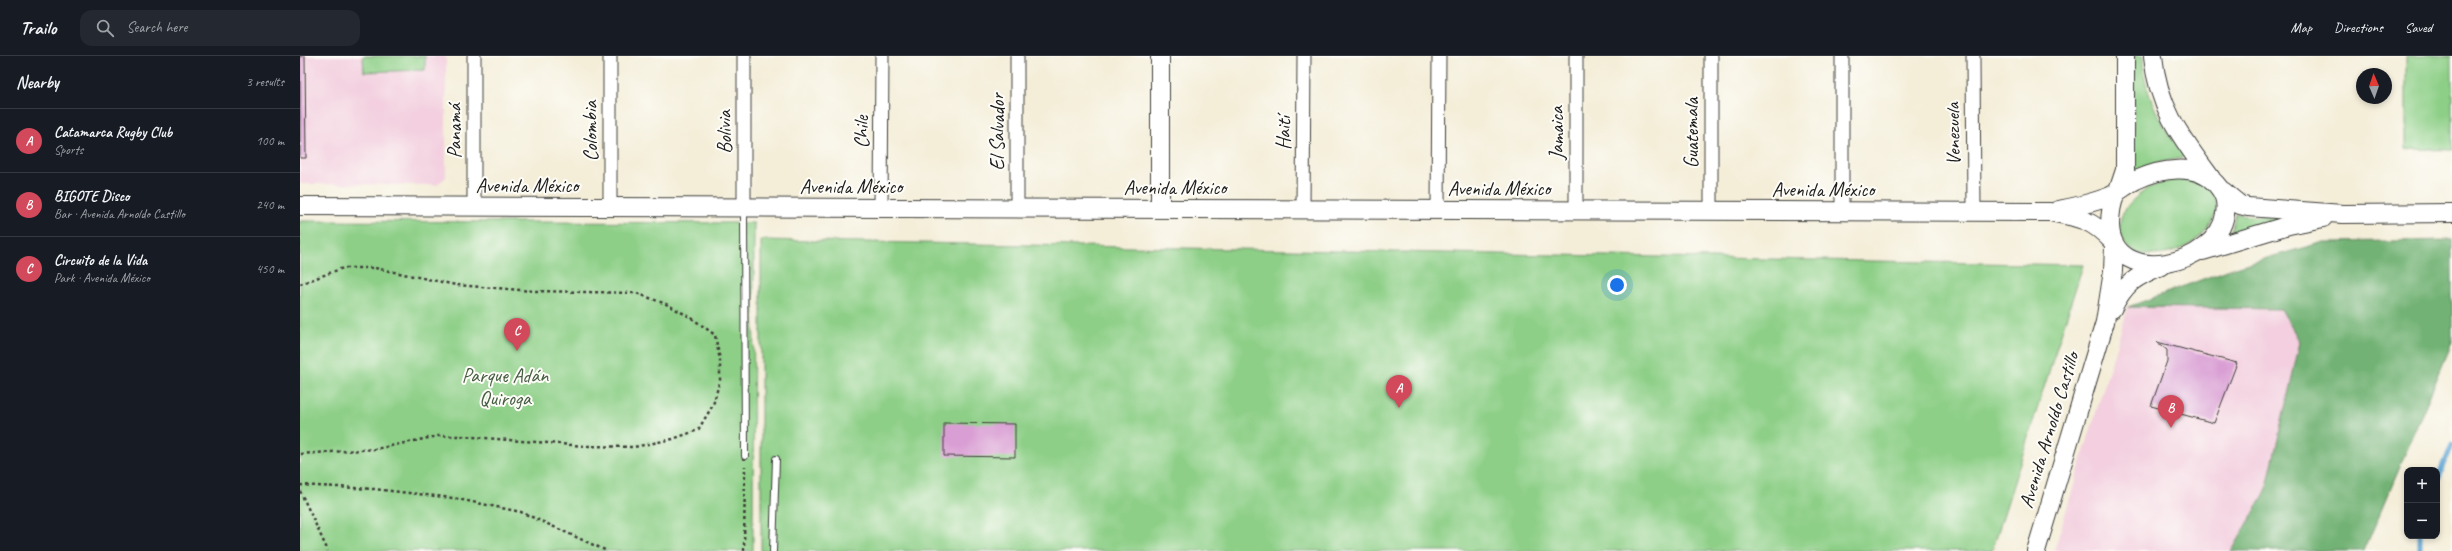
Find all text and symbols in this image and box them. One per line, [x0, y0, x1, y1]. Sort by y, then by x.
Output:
search box [80, 10, 360, 46]
text: Trailo [20, 16, 56, 40]
icon: search [94, 17, 116, 39]
text: Search here [126, 18, 188, 37]
text: Map [2291, 19, 2312, 36]
text: Directions [2334, 19, 2383, 36]
text: Saved [2405, 19, 2432, 36]
north arrow [2356, 68, 2392, 104]
text: Nearby [16, 72, 59, 93]
text: 3 results [246, 74, 284, 90]
street label: El Salvador [985, 92, 1010, 171]
street label: Guatemala [1679, 96, 1704, 168]
street label: Colombia [578, 100, 603, 161]
street label: Venezuela [1940, 100, 1966, 166]
street label: Panamá [442, 101, 467, 159]
street label: Jamaica [1544, 105, 1569, 161]
street label: Bolivia [712, 109, 737, 154]
street label: Haití [1271, 112, 1296, 150]
street label: Chile [849, 114, 874, 148]
text: Catamarca Rugby Club [54, 123, 172, 142]
text: A [26, 133, 32, 149]
text: 100 m [256, 133, 284, 149]
text: Sports [54, 142, 83, 158]
street label: Avenida México [476, 173, 580, 198]
street label: Avenida México [800, 174, 904, 199]
street label: Avenida México [1124, 175, 1228, 200]
street label: Avenida México [1448, 176, 1552, 201]
street label: Avenida México [1772, 177, 1876, 202]
text: BIGOTE Disco [54, 187, 129, 206]
text: B [26, 197, 32, 213]
text: 240 m [256, 197, 284, 213]
text: Bar · Avenida Arnoldo Castillo [54, 206, 185, 222]
text: Circuito de la Vida [54, 251, 147, 270]
text: C [26, 261, 32, 277]
text: 450 m [256, 261, 284, 277]
text: Park · Avenida México [54, 270, 150, 286]
your location [1607, 275, 1627, 295]
pin: C [504, 318, 530, 351]
street label: Avenida Arnoldo Castillo [2013, 347, 2085, 511]
park label: Parque Adán Quiroga [462, 363, 549, 411]
pin: A [1386, 375, 1412, 408]
pin: B [2158, 395, 2184, 428]
map controls [2404, 467, 2440, 539]
button: + [2404, 467, 2440, 503]
button: − [2404, 503, 2440, 539]

